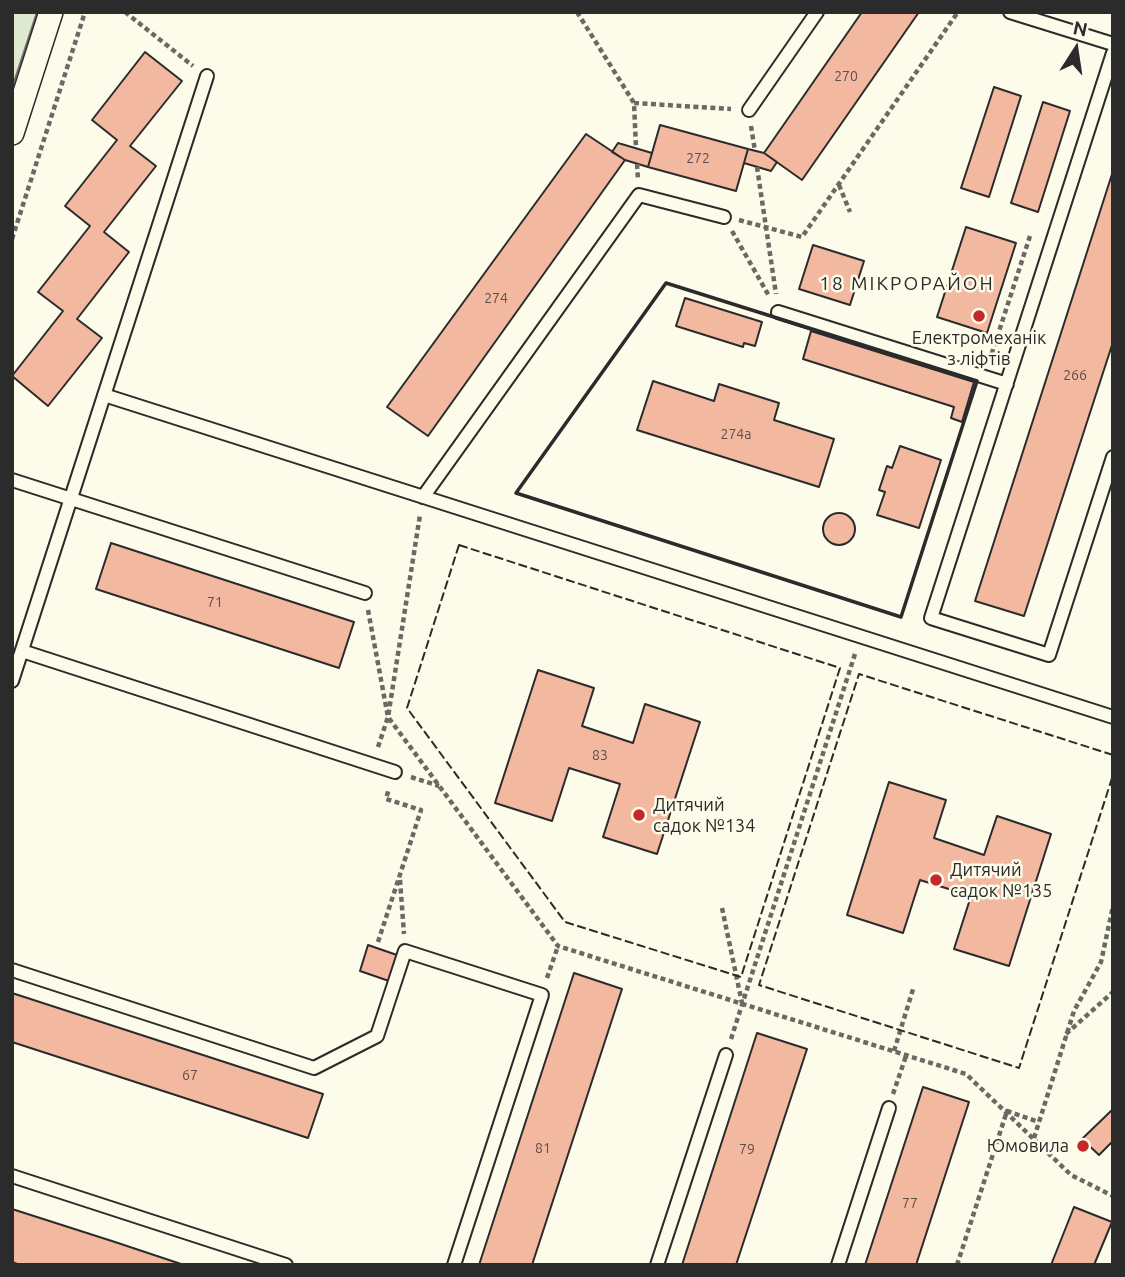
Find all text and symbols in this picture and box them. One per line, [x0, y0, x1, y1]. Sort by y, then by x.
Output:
north arrow [1041, 14, 1111, 84]
text: N [1071, 16, 1090, 41]
house number: 270 [834, 68, 858, 84]
house number: 272 [686, 150, 710, 166]
district label: 18 МІКРОРАЙОН [821, 273, 993, 295]
house number: 274 [484, 290, 508, 306]
marker: Електромеханік з ліфтів [971, 308, 987, 324]
place label: Електромеханік з ліфтів [912, 327, 1046, 370]
house number: 266 [1063, 367, 1087, 383]
house number: 274а [721, 426, 751, 442]
house number: 71 [207, 594, 223, 610]
house number: 83 [592, 747, 608, 763]
place label: Дитячий садок №134 [653, 794, 755, 836]
marker: Дитячий садок №134 [631, 807, 647, 823]
place label: Дитячий садок №135 [950, 859, 1052, 902]
marker: Дитячий садок №135 [928, 872, 944, 888]
house number: 67 [182, 1067, 198, 1083]
place label: Юмовила [987, 1135, 1069, 1157]
marker: Юмовила [1075, 1138, 1091, 1154]
house number: 81 [535, 1140, 551, 1156]
house number: 79 [739, 1141, 755, 1157]
house number: 77 [902, 1195, 918, 1211]

